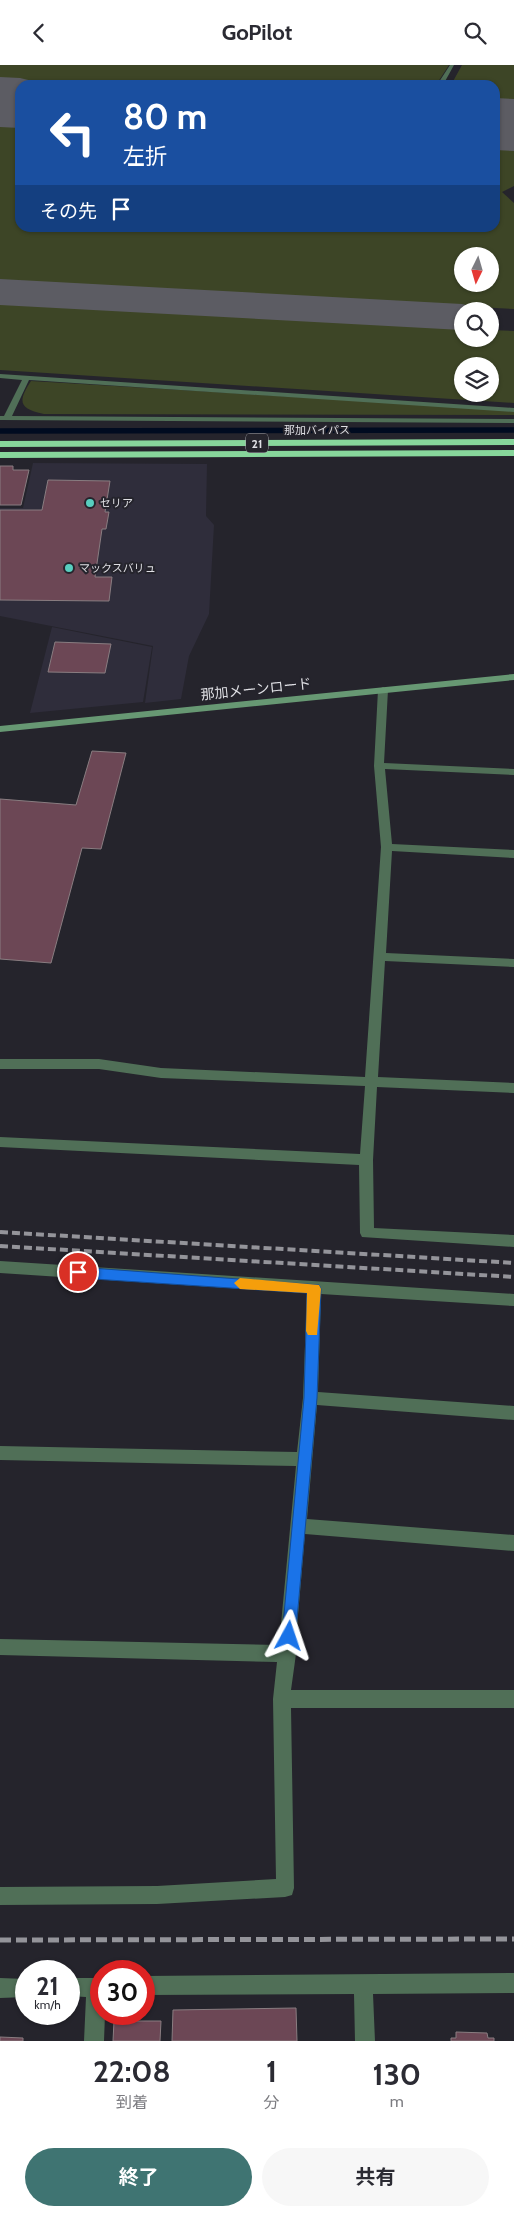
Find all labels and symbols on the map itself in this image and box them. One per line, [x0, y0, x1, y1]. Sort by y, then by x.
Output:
north arrow [454, 247, 499, 293]
street label: 那加バイパス [284, 423, 350, 437]
road number: 21 [246, 433, 268, 453]
place label: セリア [100, 496, 133, 510]
marker: セリア [84, 497, 96, 509]
place label: マックスバリュ [79, 561, 156, 575]
marker: マックスバリュ [63, 562, 75, 574]
street label: 那加メーンロード [200, 674, 312, 704]
pin [57, 1251, 99, 1293]
position arrow [262, 1609, 314, 1661]
speed limit sign: 30 [90, 1960, 155, 2025]

